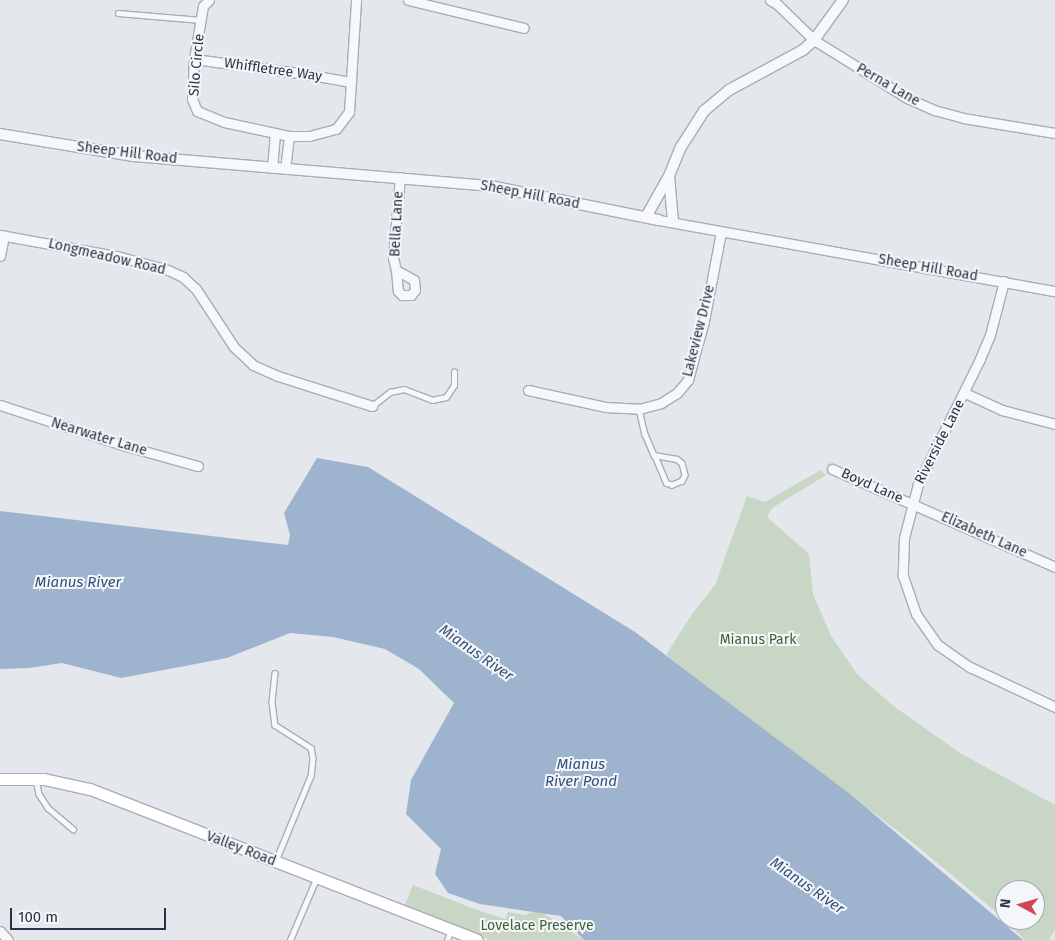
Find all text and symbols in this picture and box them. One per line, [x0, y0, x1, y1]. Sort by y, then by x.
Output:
street label: Silo Circle [186, 33, 208, 97]
street label: Whiffletree Way [223, 55, 323, 85]
street label: Perna Lane [853, 60, 923, 110]
street label: Sheep Hill Road [76, 139, 178, 167]
street label: Sheep Hill Road [479, 177, 581, 213]
street label: Bella Lane [387, 191, 407, 257]
street label: Longmeadow Road [47, 235, 167, 279]
street label: Sheep Hill Road [877, 251, 979, 285]
street label: Lakeview Drive [679, 283, 719, 379]
street label: Riverside Lane [912, 397, 968, 487]
street label: Nearwater Lane [49, 414, 149, 460]
street label: Boyd Lane [839, 465, 905, 507]
street label: Elizabeth Lane [938, 509, 1030, 561]
water label: Mianus River [35, 574, 121, 592]
water label: Mianus River [435, 621, 517, 685]
park label: Mianus Park [720, 632, 796, 648]
water label: Mianus River Pond [545, 755, 617, 790]
street label: Valley Road [204, 828, 278, 870]
water label: Mianus River [766, 854, 848, 918]
north arrow [995, 880, 1045, 930]
scale bar [12, 898, 169, 930]
text: N [997, 898, 1015, 909]
text: 100 m [18, 908, 58, 926]
park label: Lovelace Preserve [480, 918, 594, 934]

